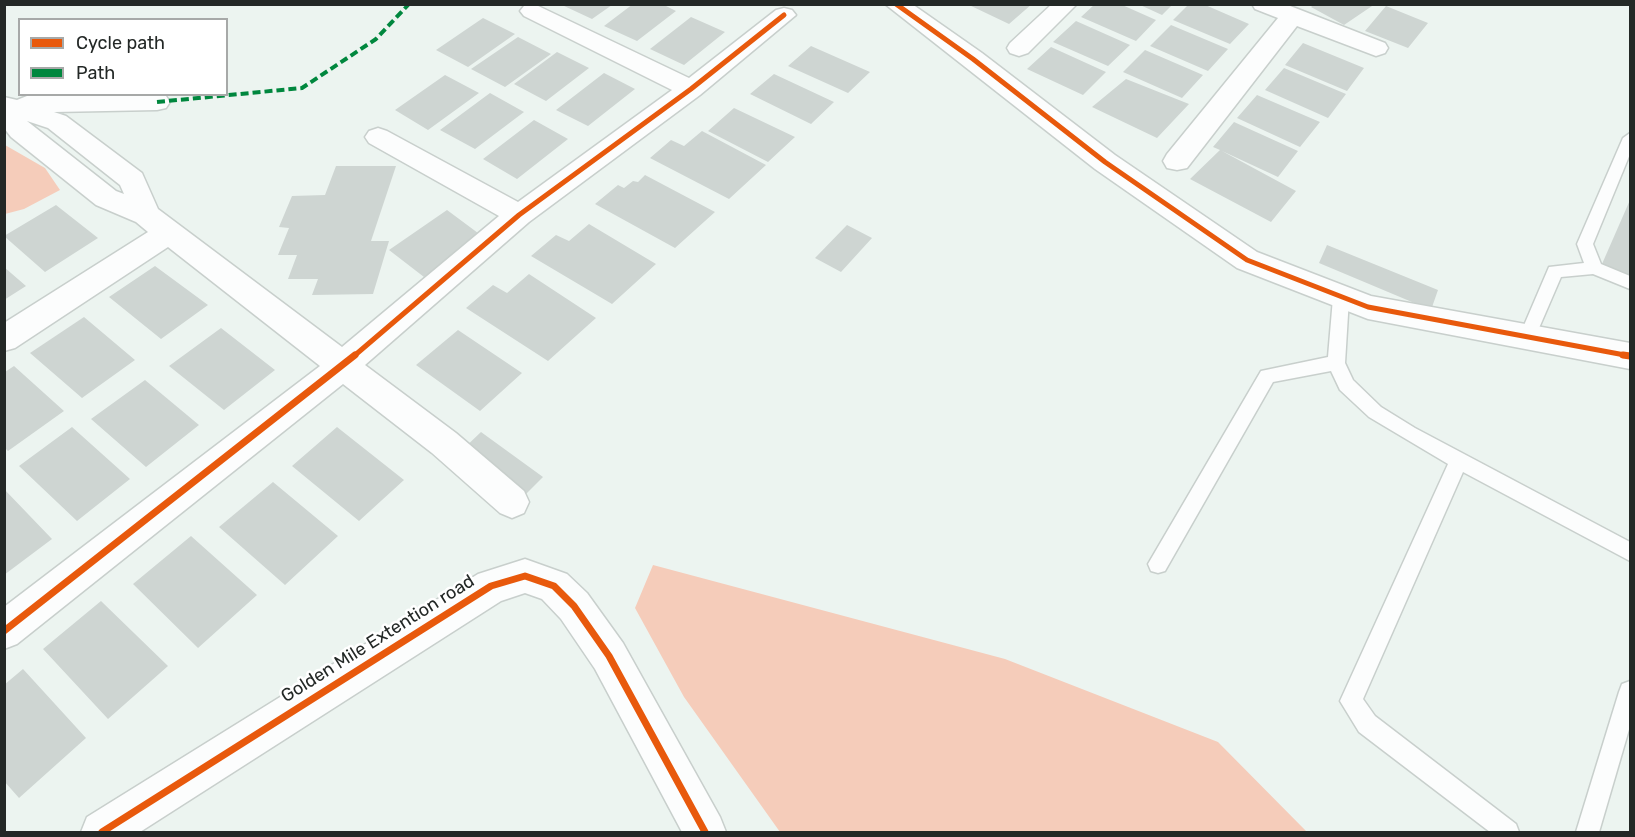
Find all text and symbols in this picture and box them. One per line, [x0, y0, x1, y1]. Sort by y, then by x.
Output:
legend [18, 18, 228, 96]
text: Cycle path [76, 32, 165, 54]
text: Path [76, 62, 115, 84]
street label: Golden Mile Extention road [277, 571, 479, 707]

